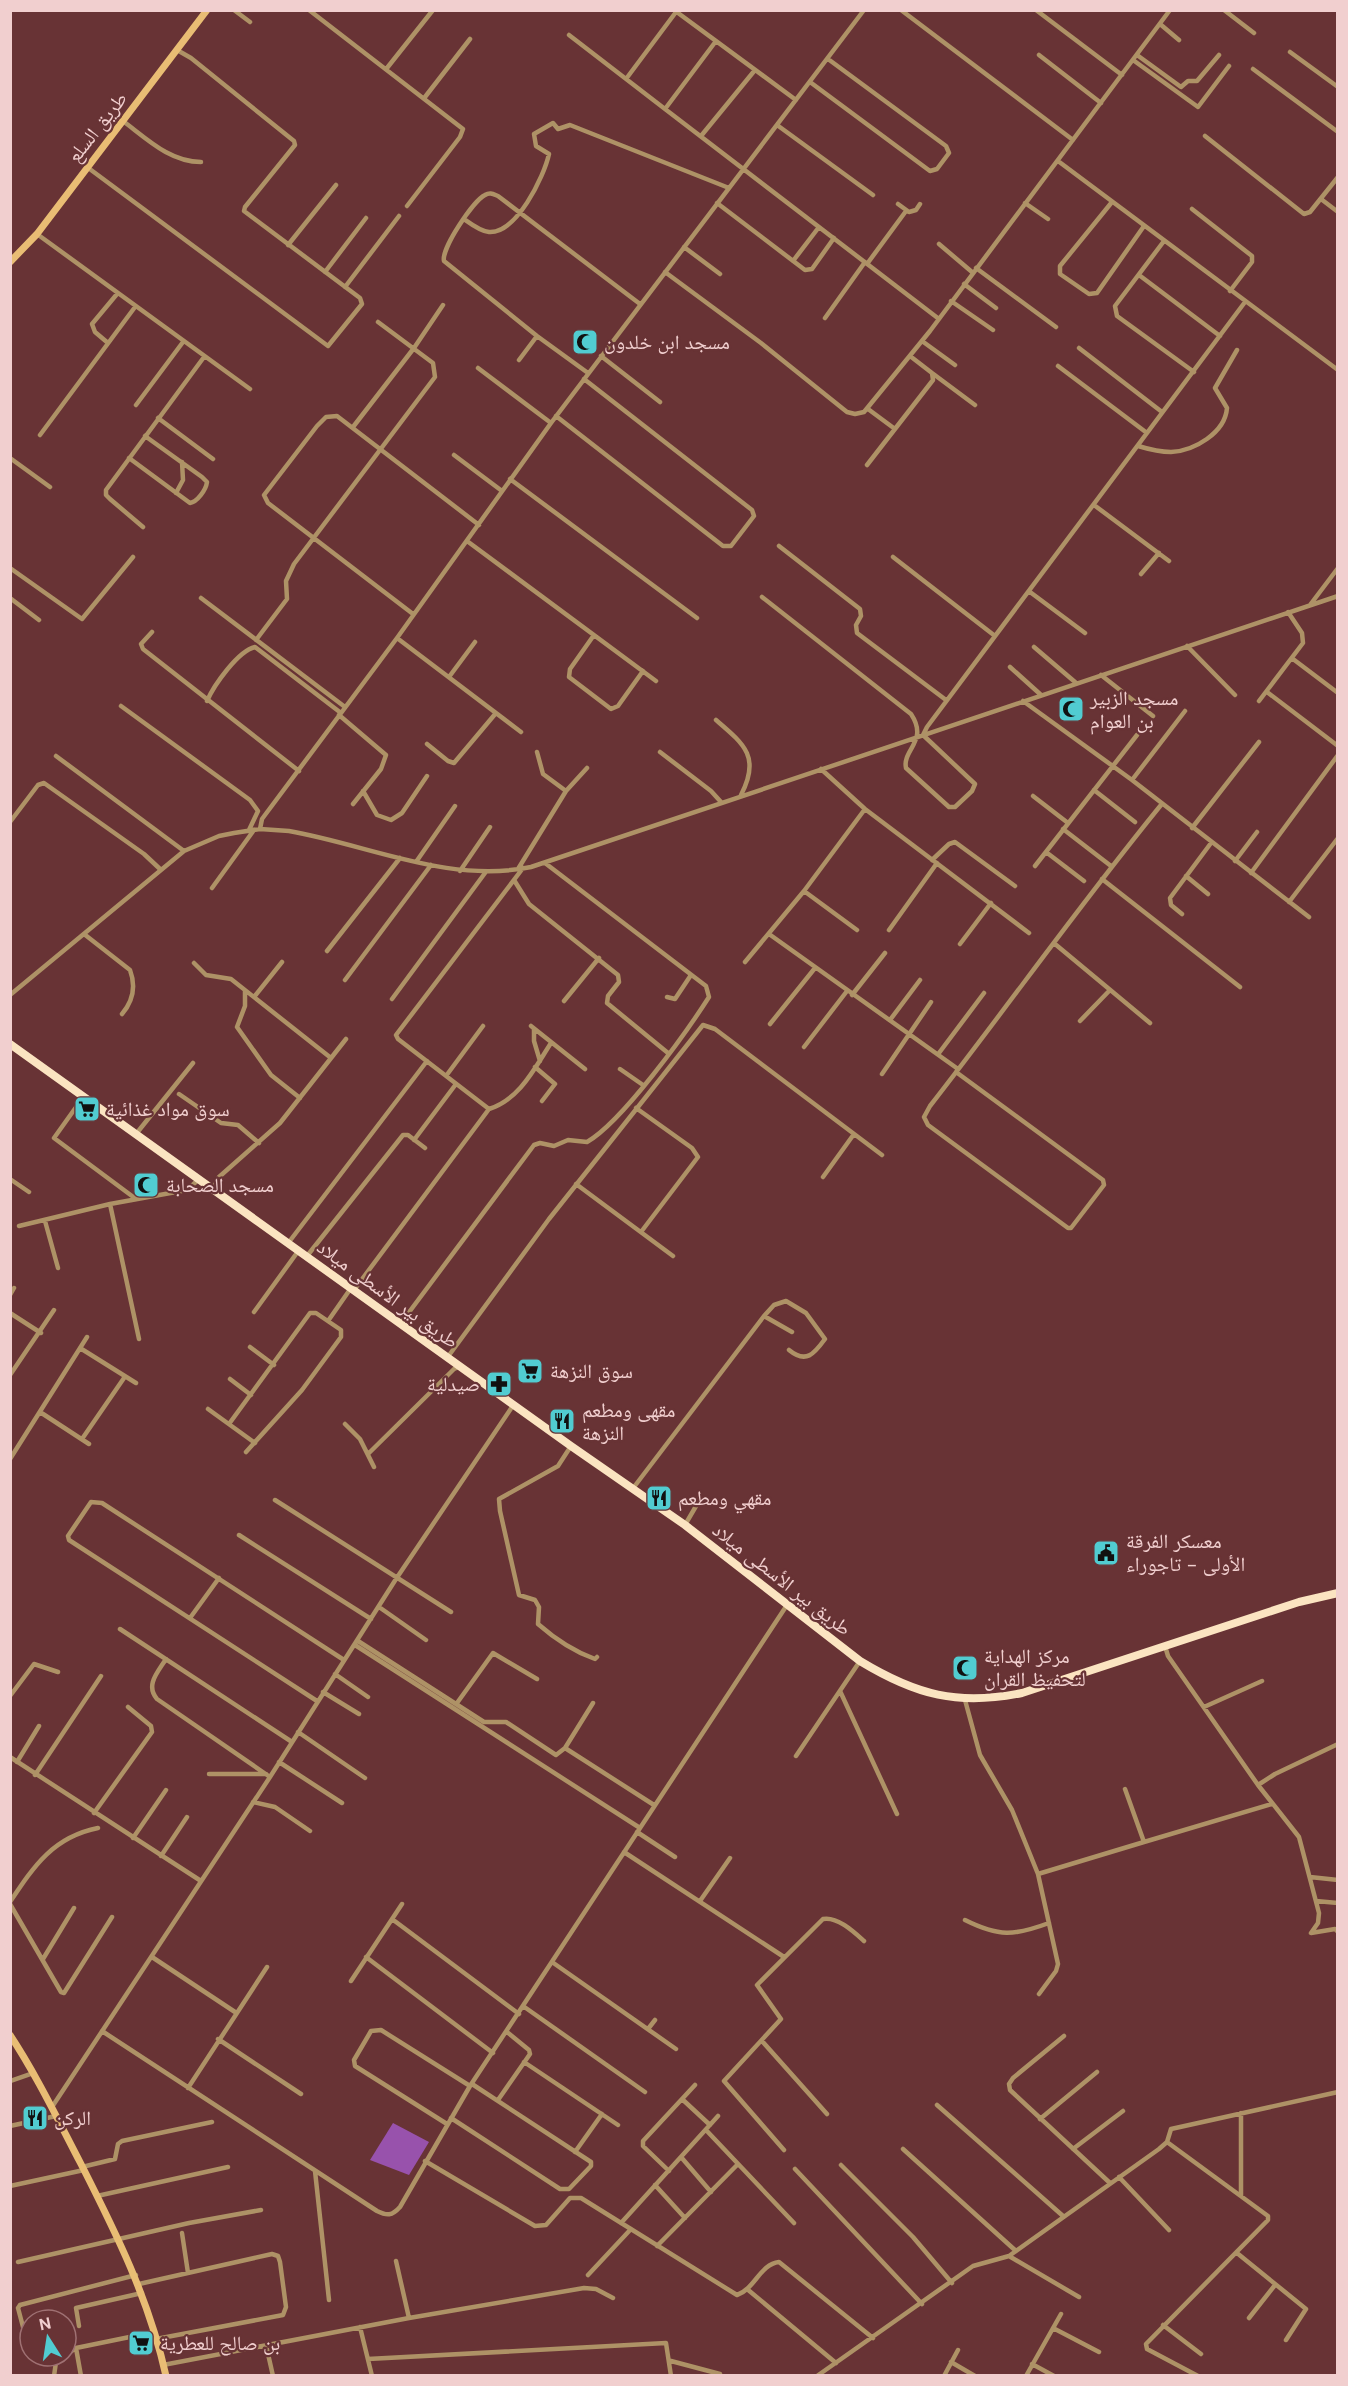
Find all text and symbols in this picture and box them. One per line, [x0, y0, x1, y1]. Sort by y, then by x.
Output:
street label: طريق السلع [61, 86, 133, 168]
mosque icon: مسجد ابن خلدون [570, 327, 600, 357]
place label: مسجد ابن خلدون [604, 329, 730, 355]
place label: مسجد الزبير بن العوام [1089, 685, 1178, 735]
mosque icon: مسجد الزبير بن العوام [1056, 694, 1086, 724]
supermarket icon: سوق مواد غذائية [72, 1094, 102, 1124]
place label: سوق مواد غذائية [106, 1096, 230, 1122]
mosque icon: مسجد الصحابة [131, 1170, 161, 1200]
place label: مسجد الصحابة [166, 1172, 274, 1198]
street label: طريق بير الأسطى ميلاد [312, 1234, 464, 1354]
supermarket icon: سوق النزهة [515, 1356, 545, 1386]
place label: سوق النزهة [550, 1358, 633, 1384]
pharmacy icon: صيدلية [484, 1369, 514, 1399]
place label: صيدلية [427, 1371, 480, 1397]
place label: مقهى ومطعم النزهة [582, 1397, 675, 1446]
restaurant icon: مقهى ومطعم النزهة [547, 1406, 577, 1436]
restaurant icon: مقهي ومطعم [644, 1483, 674, 1513]
place label: مقهي ومطعم [678, 1485, 771, 1514]
street label: طريق بير الأسطى ميلاد [707, 1517, 857, 1641]
place label: معسكر الفرقة الأولى - تاجوراء [1126, 1528, 1245, 1577]
public building icon: معسكر الفرقة الأولى - تاجوراء [1091, 1538, 1121, 1568]
place label: مركز الهداية لتحفيظ القران [984, 1643, 1086, 1692]
mosque icon: مركز الهداية لتحفيظ القران [950, 1653, 980, 1683]
restaurant icon: الركن [20, 2103, 50, 2133]
place label: الركن [54, 2105, 91, 2131]
north arrow [18, 2308, 78, 2368]
text: N [37, 2312, 53, 2335]
supermarket icon: بن صالح للعطرية [126, 2328, 156, 2358]
place label: بن صالح للعطرية [160, 2330, 280, 2356]

